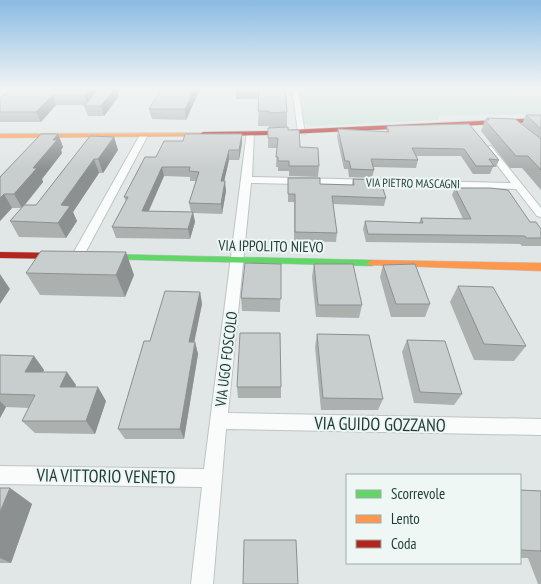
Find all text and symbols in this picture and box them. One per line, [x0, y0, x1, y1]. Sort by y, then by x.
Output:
street label: VIA PIETRO MASCAGNI [365, 175, 460, 191]
street label: VIA IPPOLITO NIEVO [217, 236, 324, 256]
street label: VIA UGO FOSCOLO [211, 310, 241, 409]
street label: VIA GUIDO GOZZANO [313, 411, 446, 437]
street label: VIA VITTORIO VENETO [35, 463, 176, 489]
legend [346, 474, 521, 564]
text: Scorrevole [391, 484, 445, 503]
text: Lento [391, 509, 420, 528]
text: Coda [391, 534, 416, 553]

